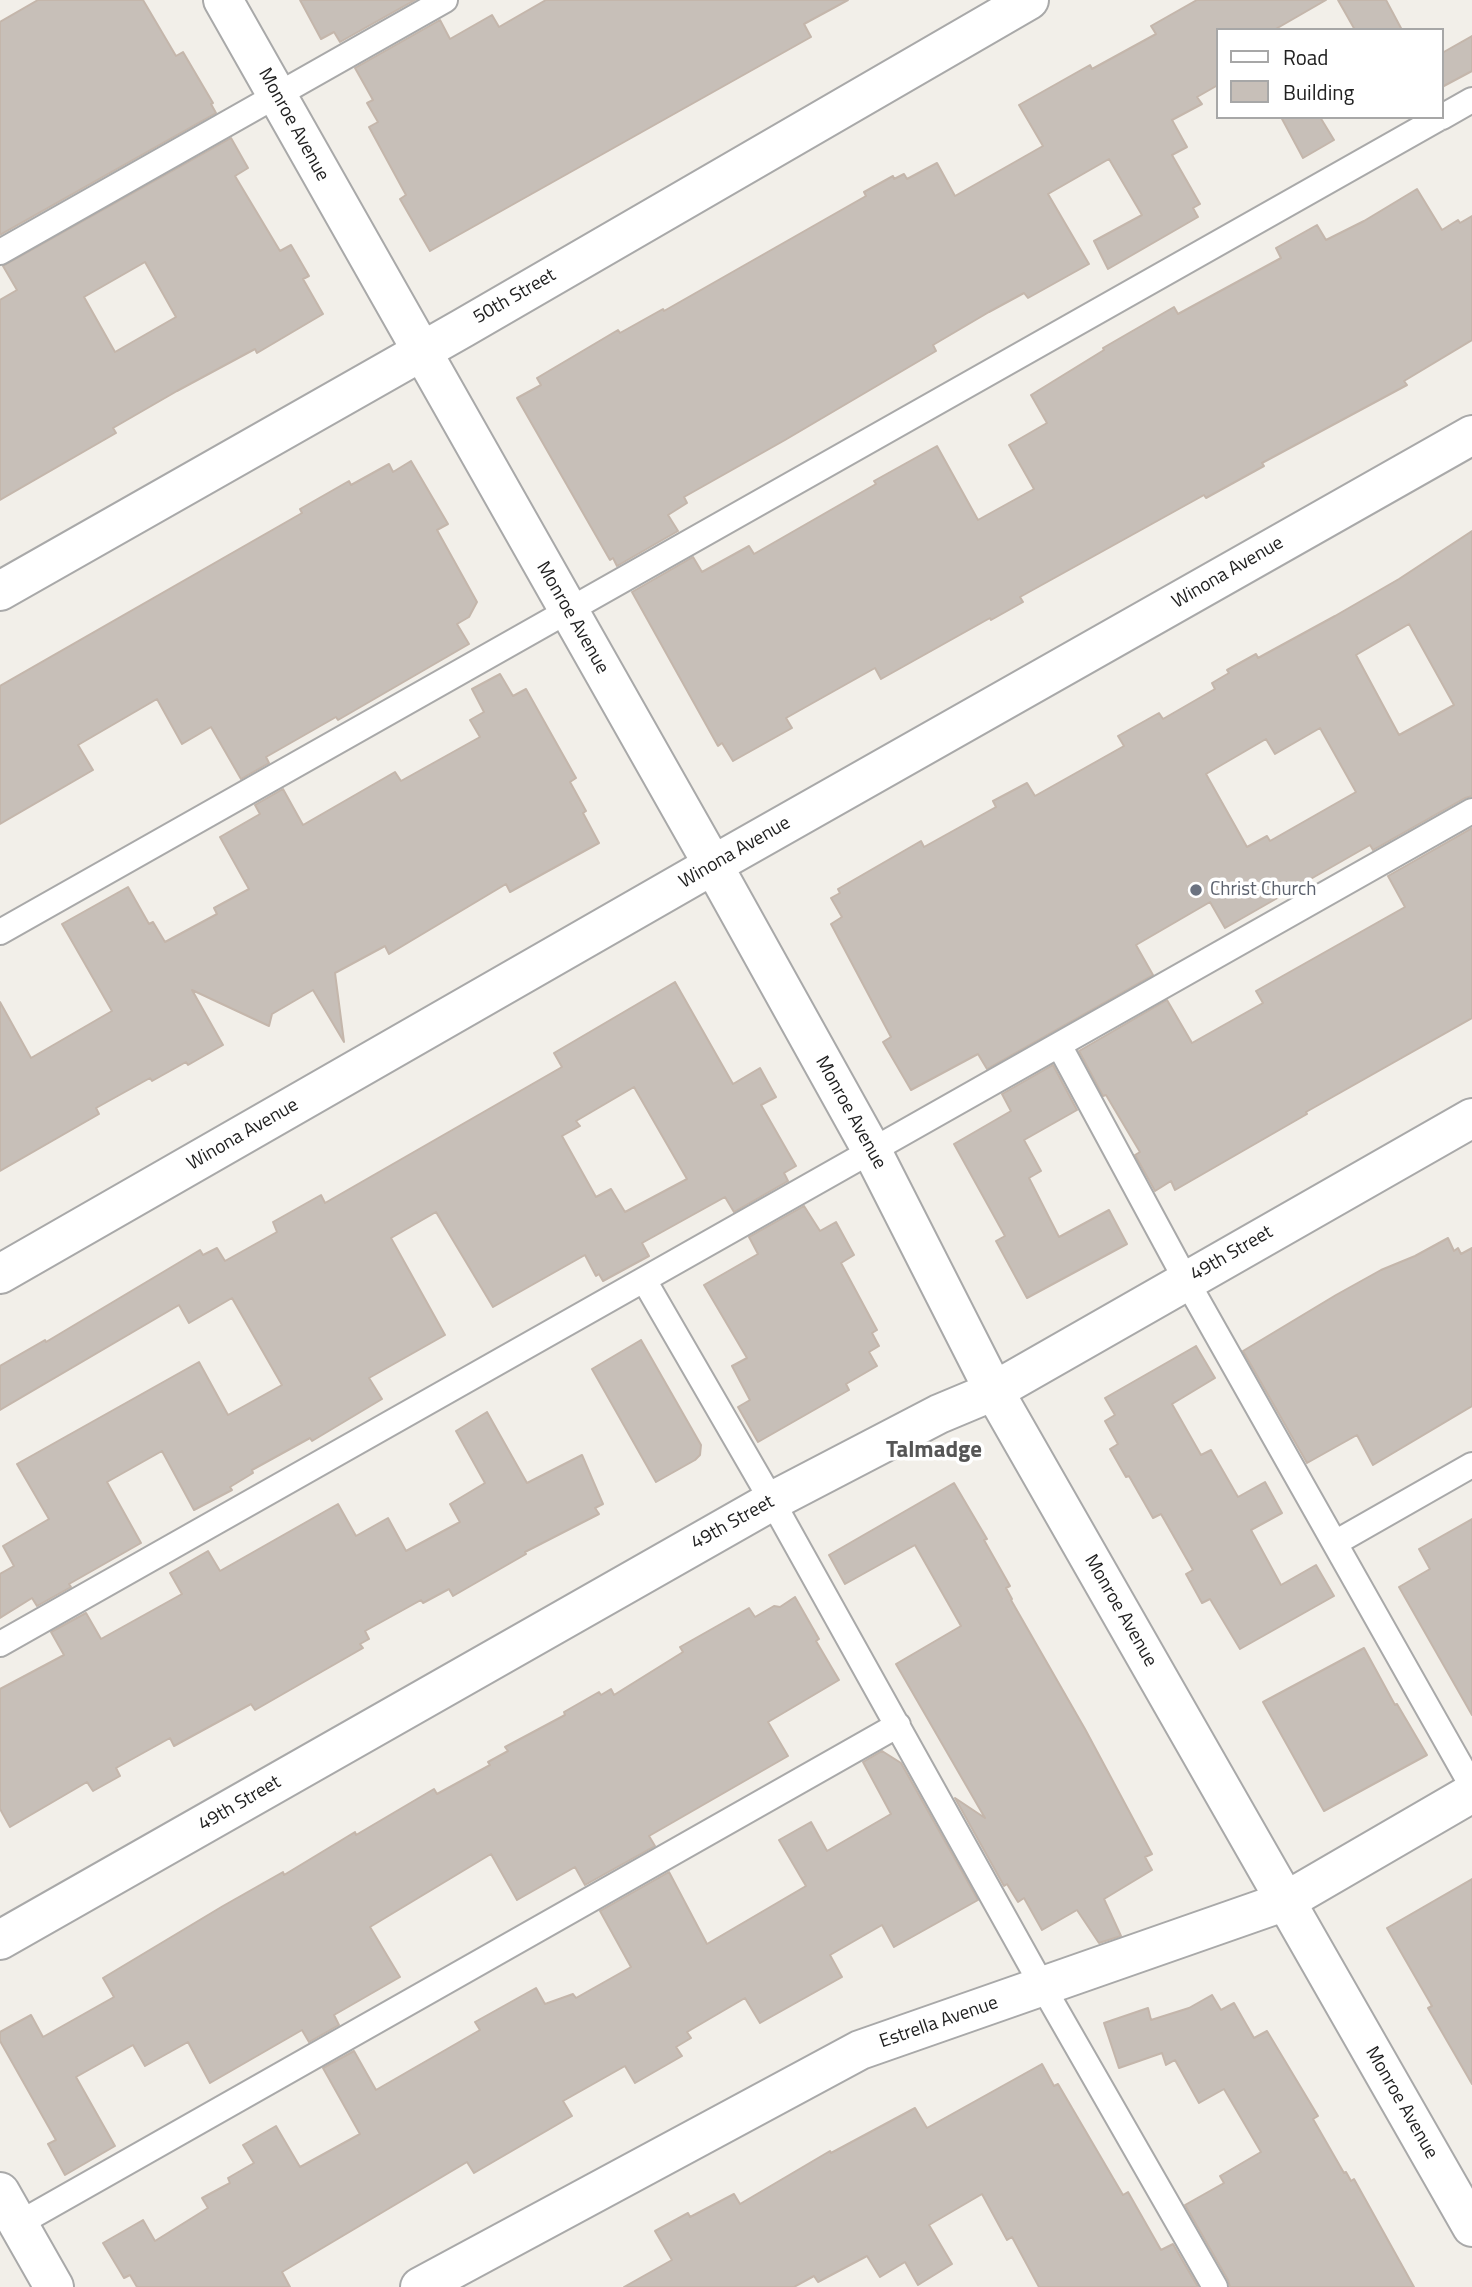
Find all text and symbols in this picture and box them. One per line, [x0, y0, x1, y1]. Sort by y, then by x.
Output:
legend [1216, 28, 1444, 119]
text: Road [1283, 41, 1328, 73]
street label: Monroe Avenue [253, 64, 333, 186]
text: Building [1283, 76, 1354, 108]
street label: 50th Street [470, 264, 560, 330]
street label: Winona Avenue [1168, 532, 1288, 614]
street label: Monroe Avenue [531, 558, 613, 678]
street label: Winona Avenue [675, 812, 795, 894]
place label: Christ Church [1210, 879, 1316, 901]
marker: Christ Church [1188, 882, 1204, 898]
street label: Monroe Avenue [810, 1052, 890, 1174]
street label: Winona Avenue [183, 1094, 303, 1176]
street label: 49th Street [1187, 1221, 1277, 1287]
district label: Talmadge [886, 1437, 982, 1465]
street label: 49th Street [688, 1491, 778, 1555]
street label: Monroe Avenue [1079, 1551, 1161, 1671]
street label: 49th Street [195, 1771, 285, 1837]
street label: Estrella Avenue [877, 1992, 1001, 2054]
street label: Monroe Avenue [1360, 2043, 1442, 2163]

